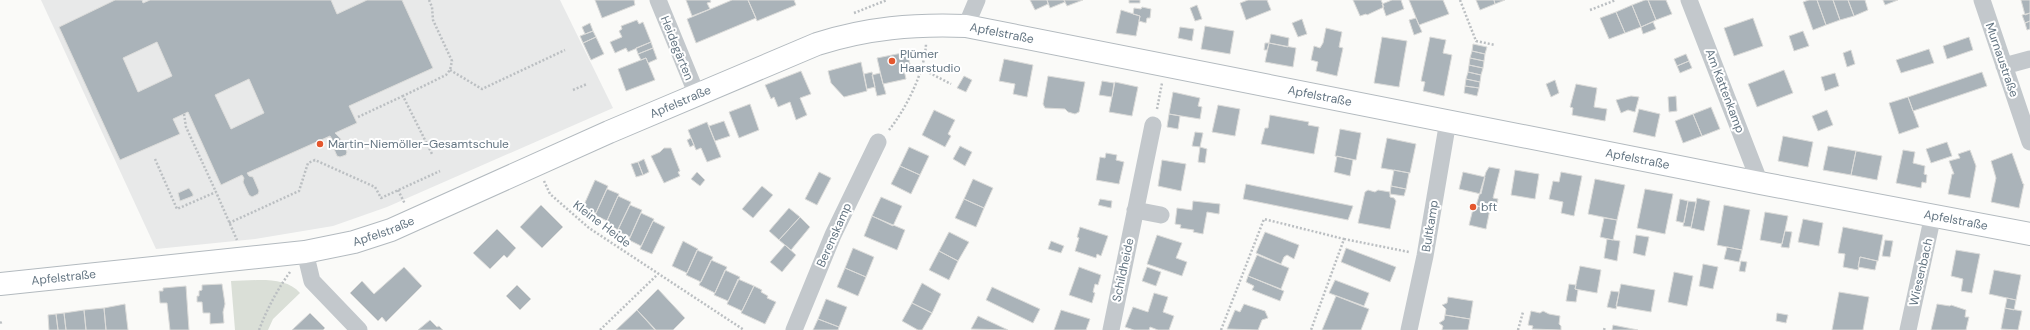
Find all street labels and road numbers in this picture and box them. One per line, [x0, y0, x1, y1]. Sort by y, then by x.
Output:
street label: Heidegärten [657, 13, 697, 83]
street label: Apfelstraße [969, 19, 1036, 47]
street label: Murnaustraße [1982, 21, 2022, 100]
street label: Am Kattenkamp [1702, 47, 1748, 135]
street label: Apfelstraße [647, 82, 713, 122]
street label: Apfelstraße [1286, 82, 1353, 110]
street label: Apfelstraße [1604, 145, 1671, 173]
street label: Kleine Heide [570, 197, 634, 251]
street label: Bultkamp [1418, 199, 1442, 253]
street label: Berenskamp [813, 200, 855, 270]
street label: Apfelstraße [1922, 206, 1989, 234]
street label: Apfelstraße [350, 212, 417, 250]
street label: Schildheide [1108, 236, 1138, 303]
street label: Wiesenbach [1905, 237, 1937, 307]
street label: Apfelstraße [31, 266, 97, 289]

